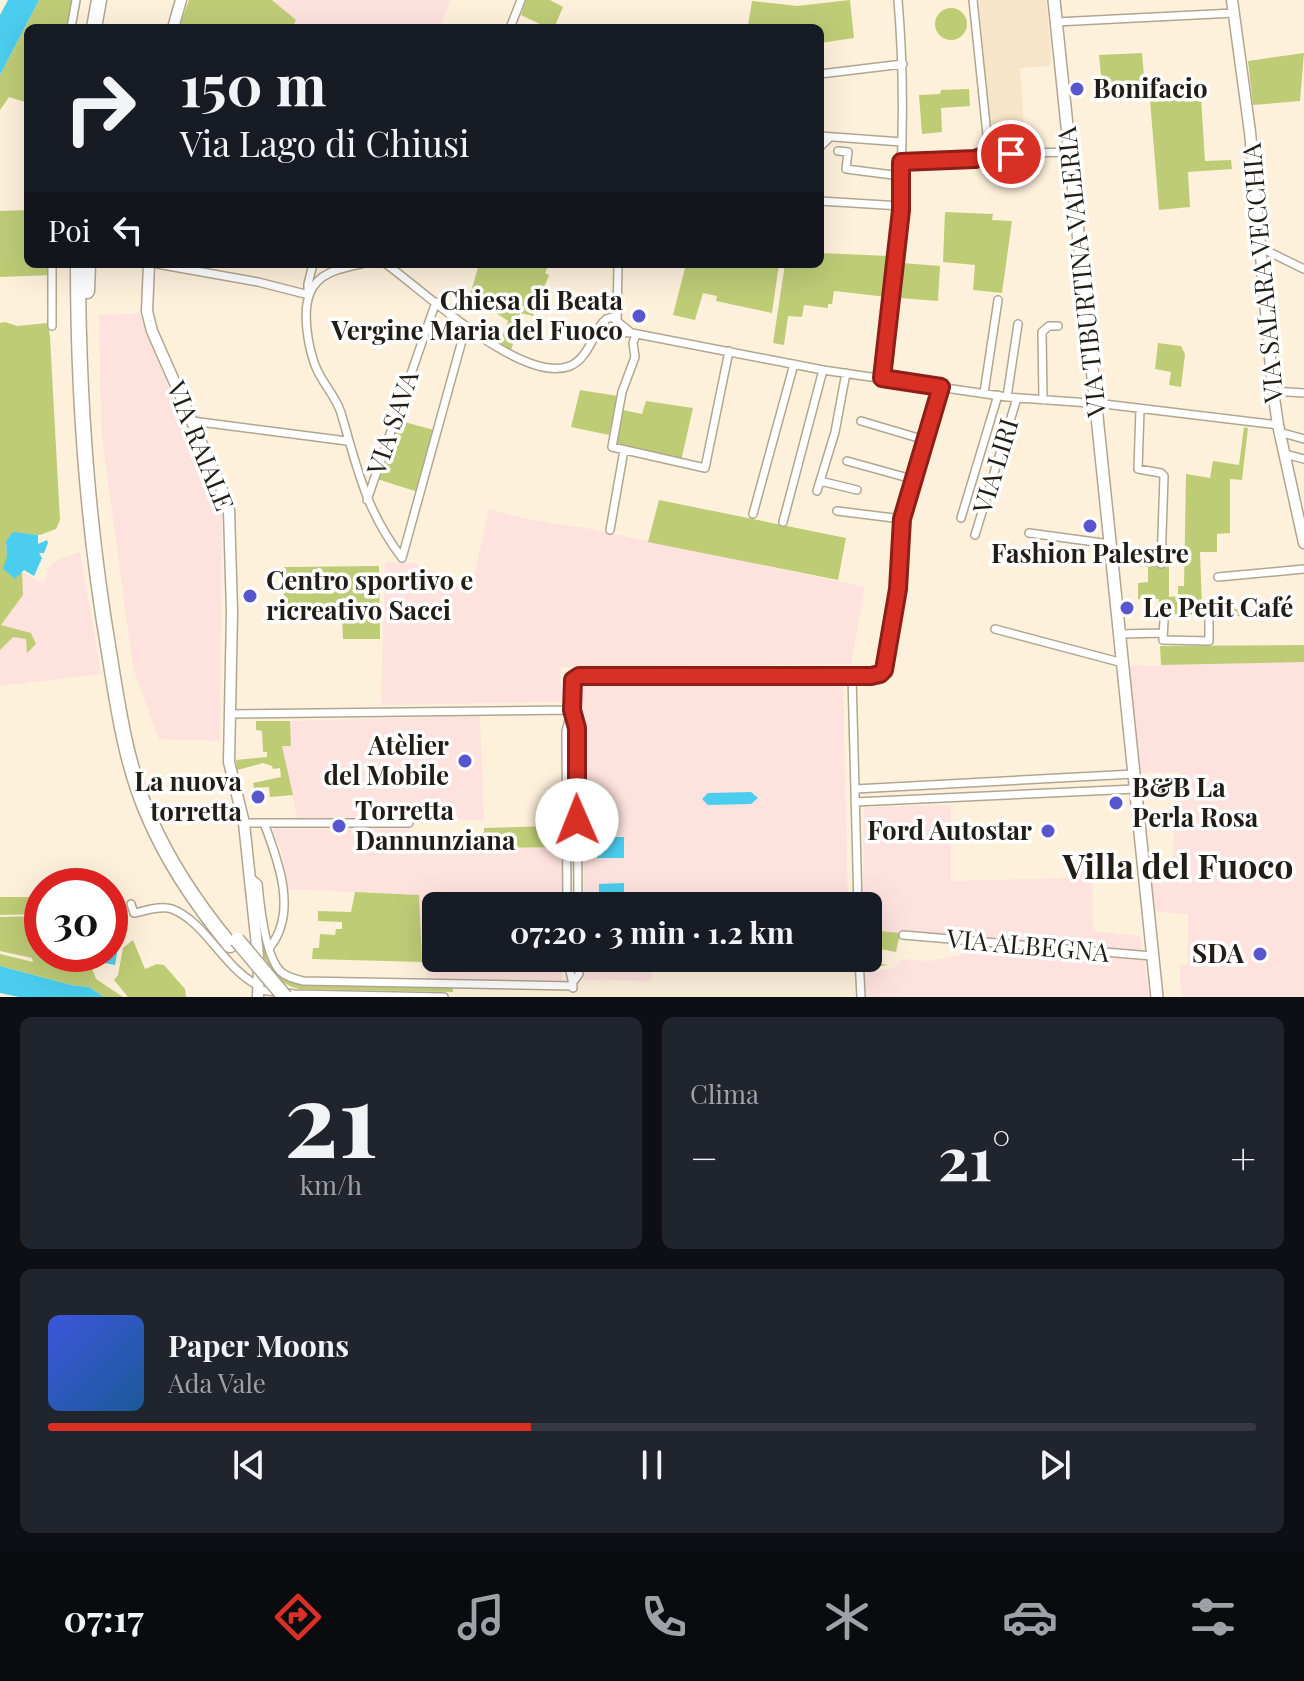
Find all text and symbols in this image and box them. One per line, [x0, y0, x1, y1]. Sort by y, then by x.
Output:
text: 150 m [180, 46, 326, 121]
icon: right [48, 56, 152, 160]
place label: Bonifacio [1093, 70, 1208, 105]
marker: Bonifacio [1068, 80, 1086, 98]
text: Via Lago di Chiusi [180, 118, 470, 166]
pin [977, 120, 1045, 188]
street label: VIA TIBURTINA VALERIA [1048, 125, 1113, 420]
icon: arrive [989, 132, 1033, 176]
street label: VIA SALARA VECCHIA [1233, 141, 1290, 405]
icon: left [106, 208, 150, 252]
text: Poi [48, 210, 90, 250]
place label: Chiesa di Beata Vergine Maria del Fuoco [330, 282, 624, 347]
marker: Chiesa di Beata Vergine Maria del Fuoco [630, 307, 648, 325]
street label: VIA SAVA [357, 365, 426, 480]
street label: VIA RAIALE [159, 375, 243, 515]
street label: VIA LIRI [963, 414, 1026, 518]
marker: Fashion Palestre [1081, 517, 1099, 535]
place label: Fashion Palestre [991, 535, 1189, 570]
place label: Centro sportivo e ricreativo Sacci [266, 562, 473, 627]
marker: Centro sportivo e ricreativo Sacci [241, 587, 259, 605]
place label: Le Petit Café [1143, 589, 1293, 624]
marker: Le Petit Café [1118, 599, 1136, 617]
place label: Atèlier del Mobile [324, 727, 449, 792]
marker: Atèlier del Mobile [456, 752, 474, 770]
place label: La nuova torretta [134, 763, 243, 828]
place label: B&B La Perla Rosa [1132, 769, 1259, 834]
position arrow [535, 778, 619, 862]
marker: La nuova torretta [249, 788, 267, 806]
place label: Torretta Dannunziana [355, 792, 516, 857]
marker: B&B La Perla Rosa [1107, 794, 1125, 812]
place label: Ford Autostar [867, 812, 1032, 847]
marker: Torretta Dannunziana [330, 817, 348, 835]
marker: Ford Autostar [1039, 822, 1057, 840]
district label: Villa del Fuoco [1061, 842, 1294, 888]
speed limit sign: 30 [24, 868, 128, 972]
text: 07:20 · 3 min · 1.2 km [510, 912, 794, 952]
street label: VIA ALBEGNA [944, 920, 1111, 969]
place label: SDA [1192, 935, 1245, 970]
marker: SDA [1251, 945, 1269, 963]
text: 21 [284, 1045, 378, 1184]
text: Clima [690, 1076, 759, 1111]
text: 21° [938, 1116, 1011, 1196]
text: − [690, 1127, 718, 1186]
text: + [1230, 1127, 1256, 1186]
text: km/h [300, 1167, 362, 1202]
text: Paper Moons [168, 1325, 349, 1365]
text: Ada Vale [168, 1365, 266, 1400]
icon: previous [227, 1443, 271, 1487]
icon: pause [630, 1443, 674, 1487]
icon: next [1033, 1443, 1077, 1487]
icon: directions [270, 1589, 326, 1645]
icon: music [453, 1589, 509, 1645]
icon: phone [636, 1589, 692, 1645]
icon: climate [819, 1589, 875, 1645]
icon: car [1002, 1589, 1058, 1645]
icon: filters [1185, 1589, 1241, 1645]
text: 07:17 [63, 1593, 144, 1641]

